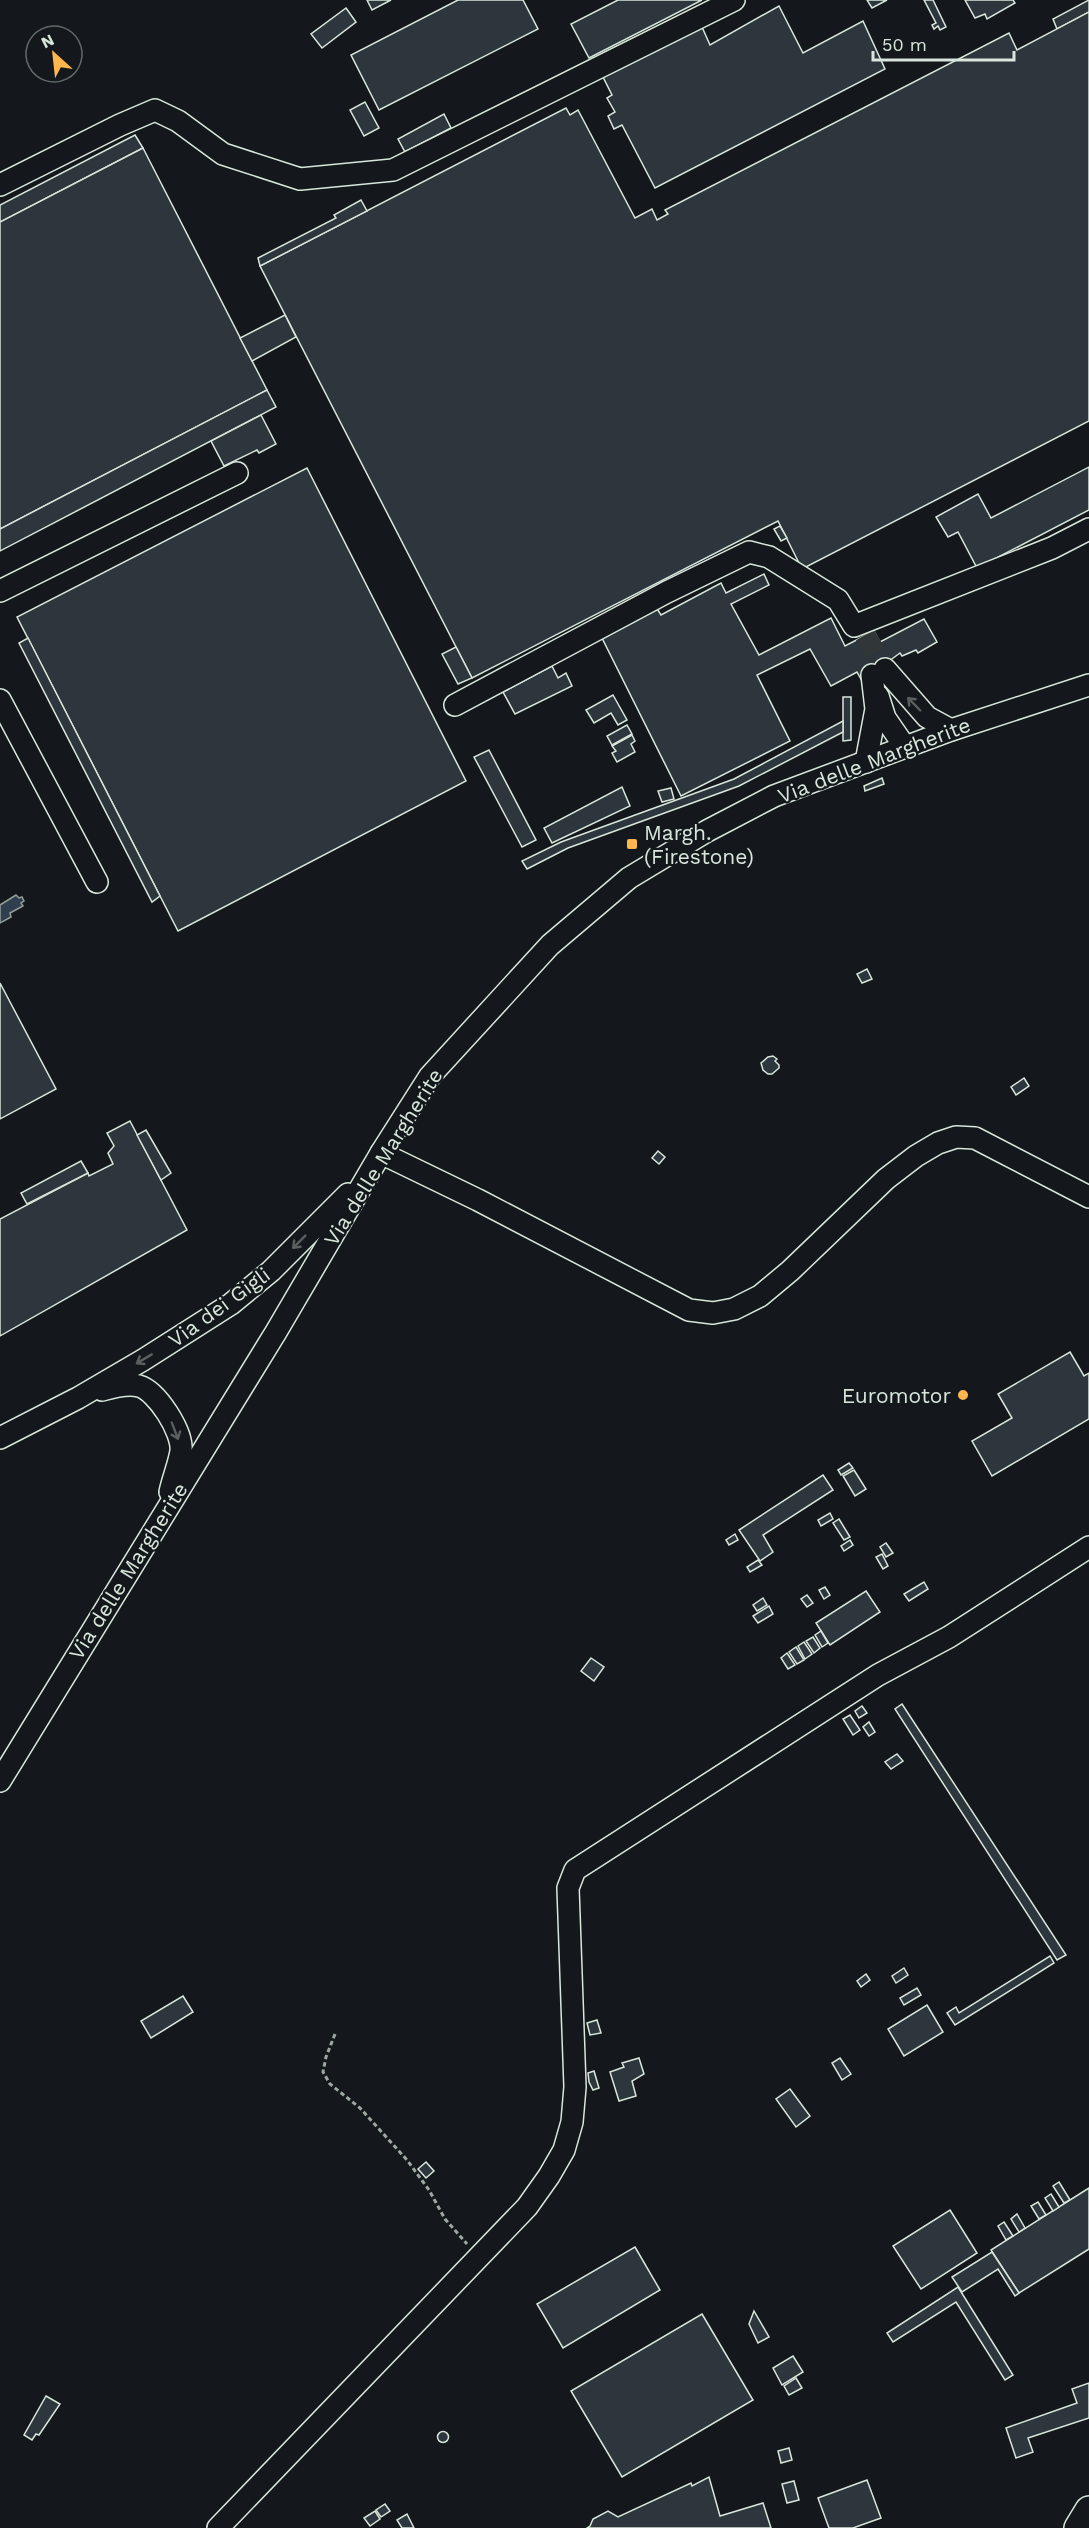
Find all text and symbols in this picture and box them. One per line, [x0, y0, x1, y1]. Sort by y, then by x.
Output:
north arrow [24, 24, 84, 84]
scale bar [873, 24, 1014, 62]
text: N [38, 30, 57, 52]
text: 50 m [882, 34, 927, 55]
one-way arrow [907, 696, 921, 711]
street label: Via delle Margherite [774, 712, 974, 808]
place label: Margh. (Firestone) [644, 820, 754, 869]
marker: Margh. (Firestone) [625, 837, 639, 851]
street label: Via delle Margherite [318, 1064, 448, 1250]
one-way arrow [292, 1235, 307, 1250]
street label: Via dei Gigli [163, 1262, 275, 1352]
one-way arrow [136, 1354, 153, 1366]
place label: Euromotor [842, 1383, 951, 1408]
marker: Euromotor [956, 1388, 970, 1402]
one-way arrow [170, 1421, 181, 1439]
street label: Via delle Margherite [63, 1478, 193, 1664]

